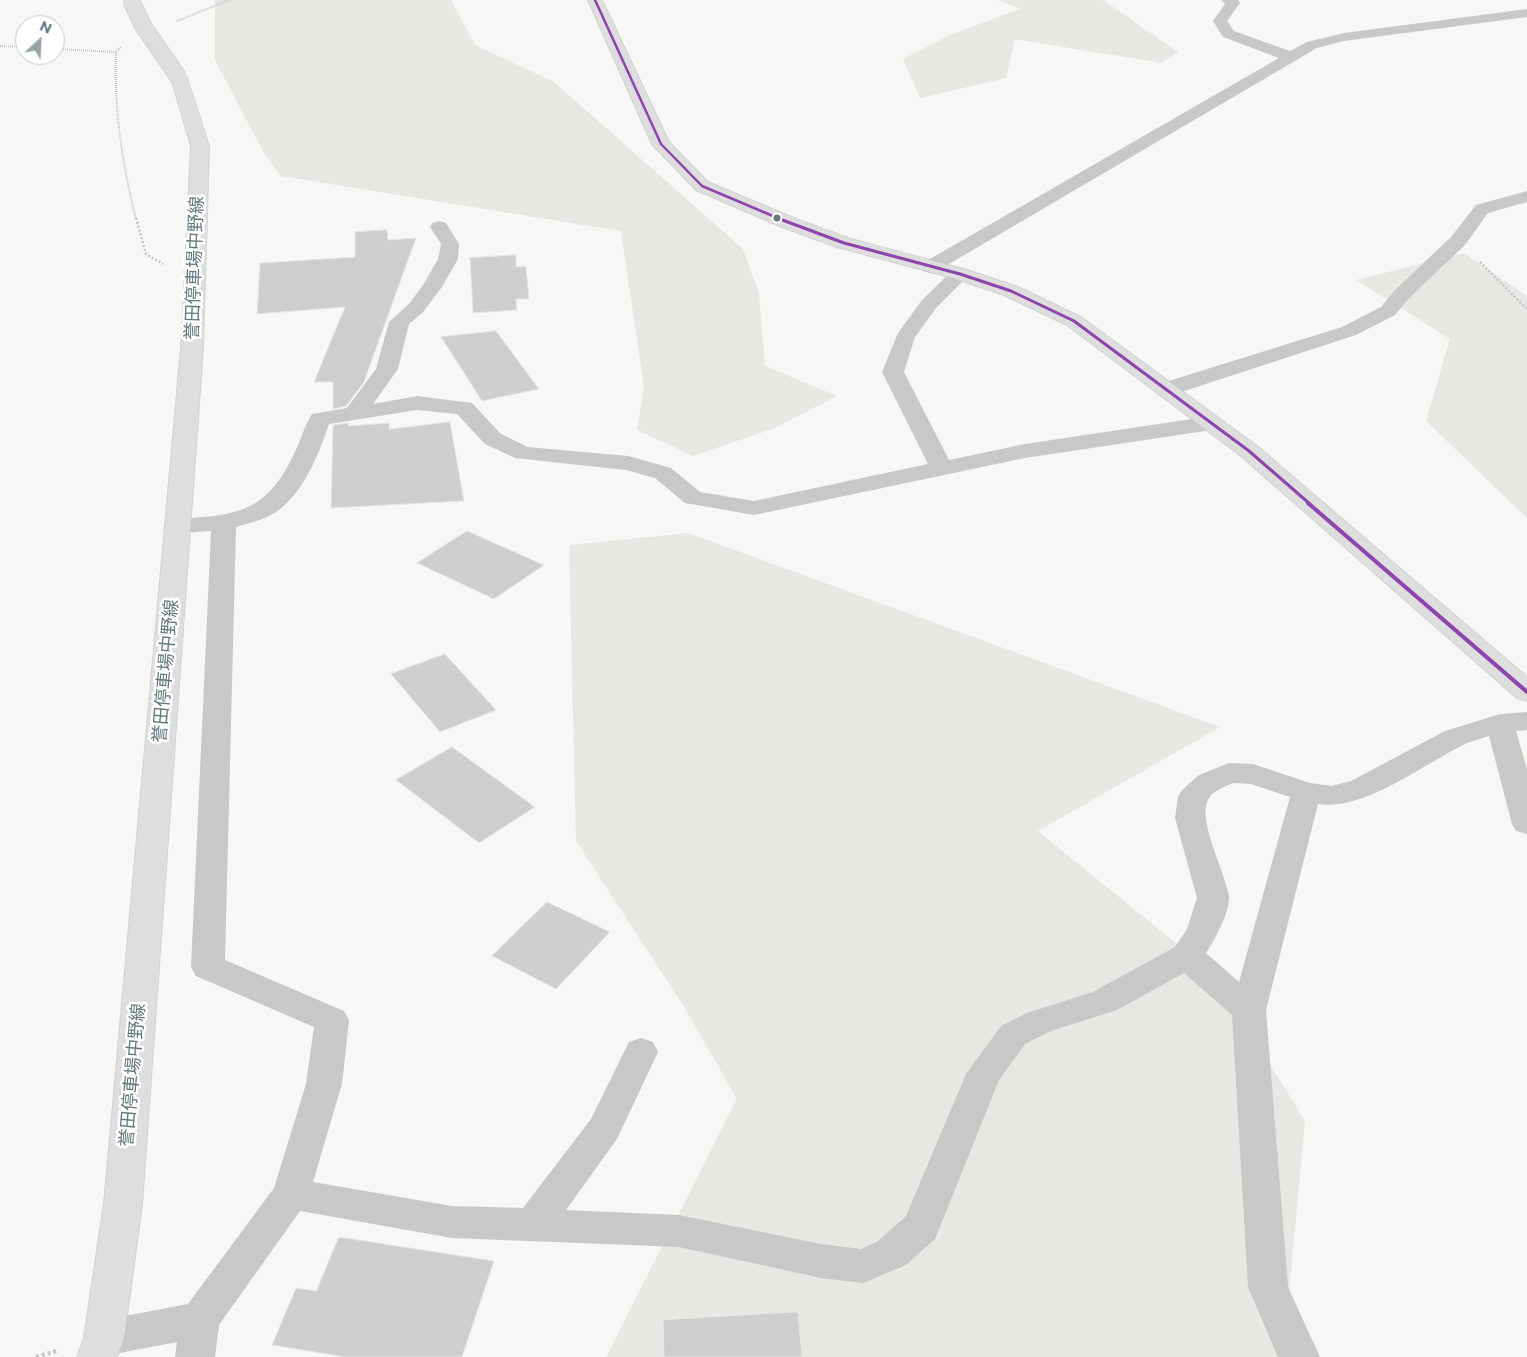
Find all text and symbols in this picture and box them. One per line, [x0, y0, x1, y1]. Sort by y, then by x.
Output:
north arrow [15, 15, 65, 65]
text: N [37, 17, 55, 38]
street label: 誉田停車場中野線 [182, 196, 208, 340]
unlabelled marker [772, 213, 782, 223]
street label: 誉田停車場中野線 [149, 598, 183, 744]
street label: 誉田停車場中野線 [116, 1002, 150, 1148]

